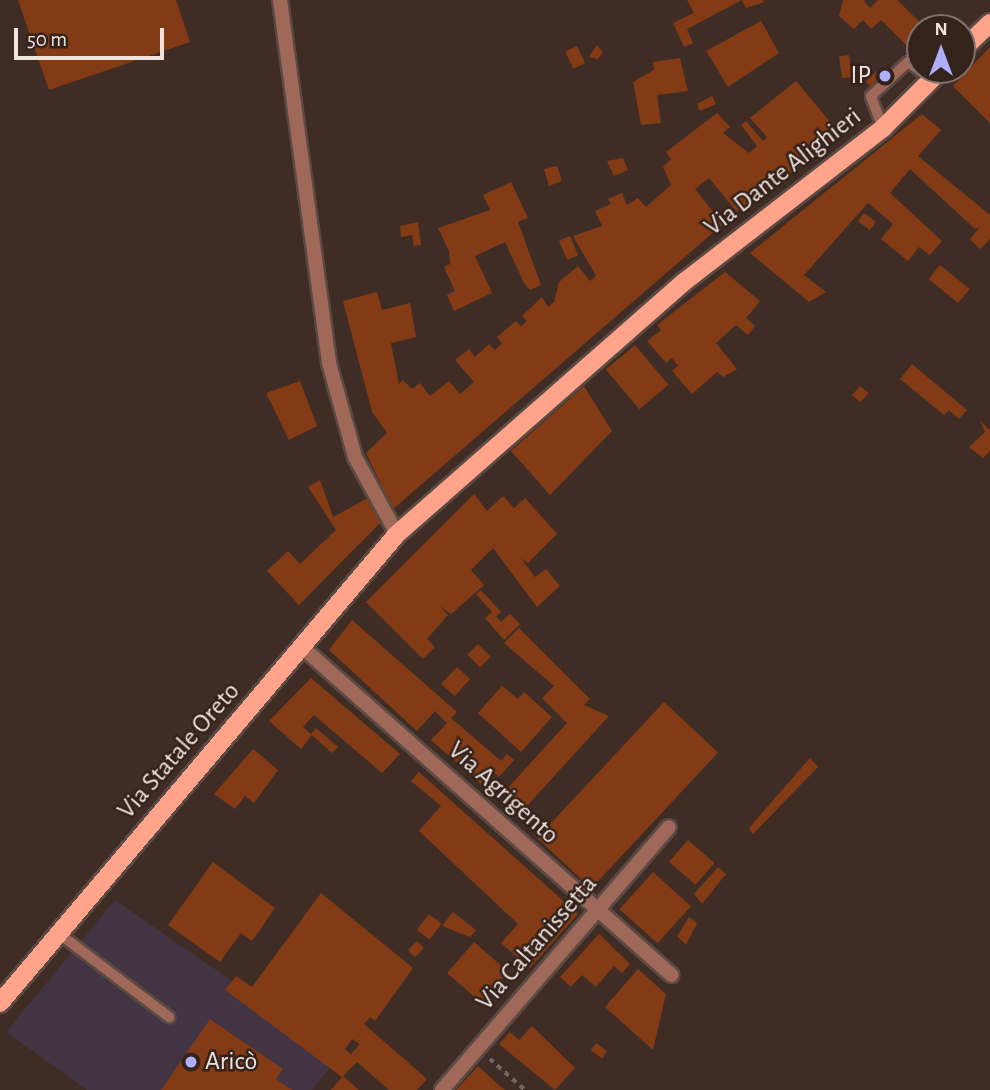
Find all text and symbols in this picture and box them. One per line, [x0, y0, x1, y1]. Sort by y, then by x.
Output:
scale bar [18, 14, 168, 58]
north arrow [906, 14, 976, 84]
text: N [934, 20, 948, 39]
text: 50 m [27, 29, 67, 50]
place label: IP [851, 60, 871, 92]
marker: IP [877, 68, 893, 84]
street label: Via Dante Alighieri [698, 101, 868, 243]
street label: Via Statale Oreto [111, 676, 247, 826]
street label: Via Agrigento [441, 735, 565, 851]
street label: Via Caltanissetta [470, 869, 604, 1017]
place label: Aricò [205, 1046, 257, 1078]
marker: Aricò [183, 1054, 199, 1070]

